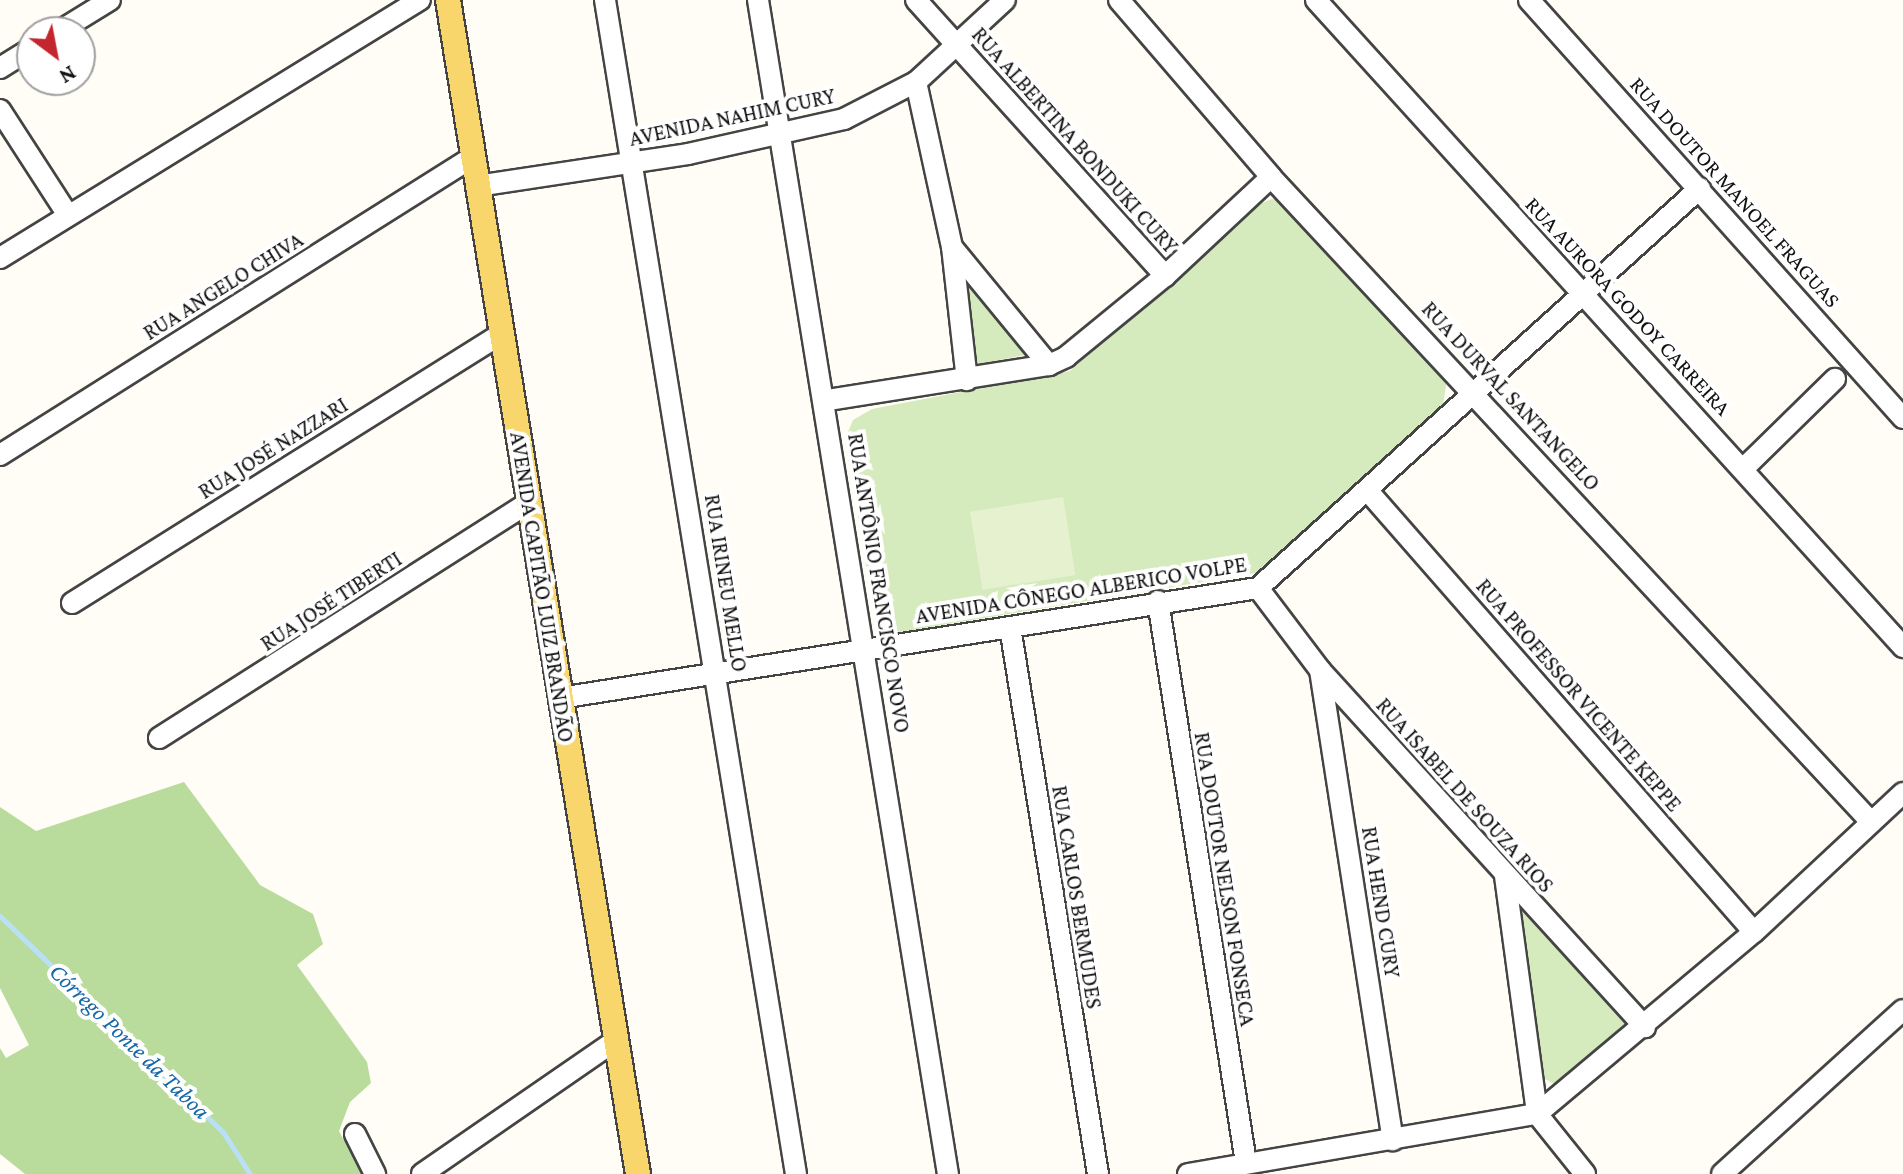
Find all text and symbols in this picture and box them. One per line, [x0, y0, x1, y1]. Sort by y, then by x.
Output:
north arrow [16, 16, 96, 96]
street label: RUA ALBERTINA BONDUKI CURY [966, 21, 1184, 259]
text: N [55, 61, 81, 90]
street label: RUA DOUTOR MANOEL FRAGUAS [1624, 71, 1846, 313]
street label: AVENIDA NAHIM CURY [627, 82, 837, 152]
street label: RUA AURORA GODOY CARREIRA [1520, 191, 1736, 421]
street label: RUA ANGELO CHIVA [138, 226, 308, 346]
street label: RUA DURVAL SANTANGELO [1416, 296, 1606, 496]
street label: RUA JOSÉ NAZZARI [193, 391, 353, 505]
street label: AVENIDA CAPITÃO LUIZ BRANDÃO [504, 430, 580, 744]
street label: RUA ANTÔNIO FRANCISCO NOVO [842, 431, 916, 735]
street label: RUA IRINEU MELLO [699, 492, 753, 674]
street label: RUA JOSÉ TIBERTI [255, 546, 407, 656]
street label: AVENIDA CÔNEGO ALBERICO VOLPE [914, 551, 1248, 629]
street label: RUA PROFESSOR VICENTE KEPPE [1471, 573, 1687, 817]
street label: RUA ISABEL DE SOUZA RIOS [1371, 692, 1559, 898]
street label: RUA DOUTOR NELSON FONSECA [1189, 730, 1261, 1028]
street label: RUA CARLOS BERMUDES [1046, 784, 1108, 1010]
street label: RUA HEND CURY [1356, 825, 1406, 979]
water label: Córrego Ponte da Taboa [44, 957, 216, 1125]

